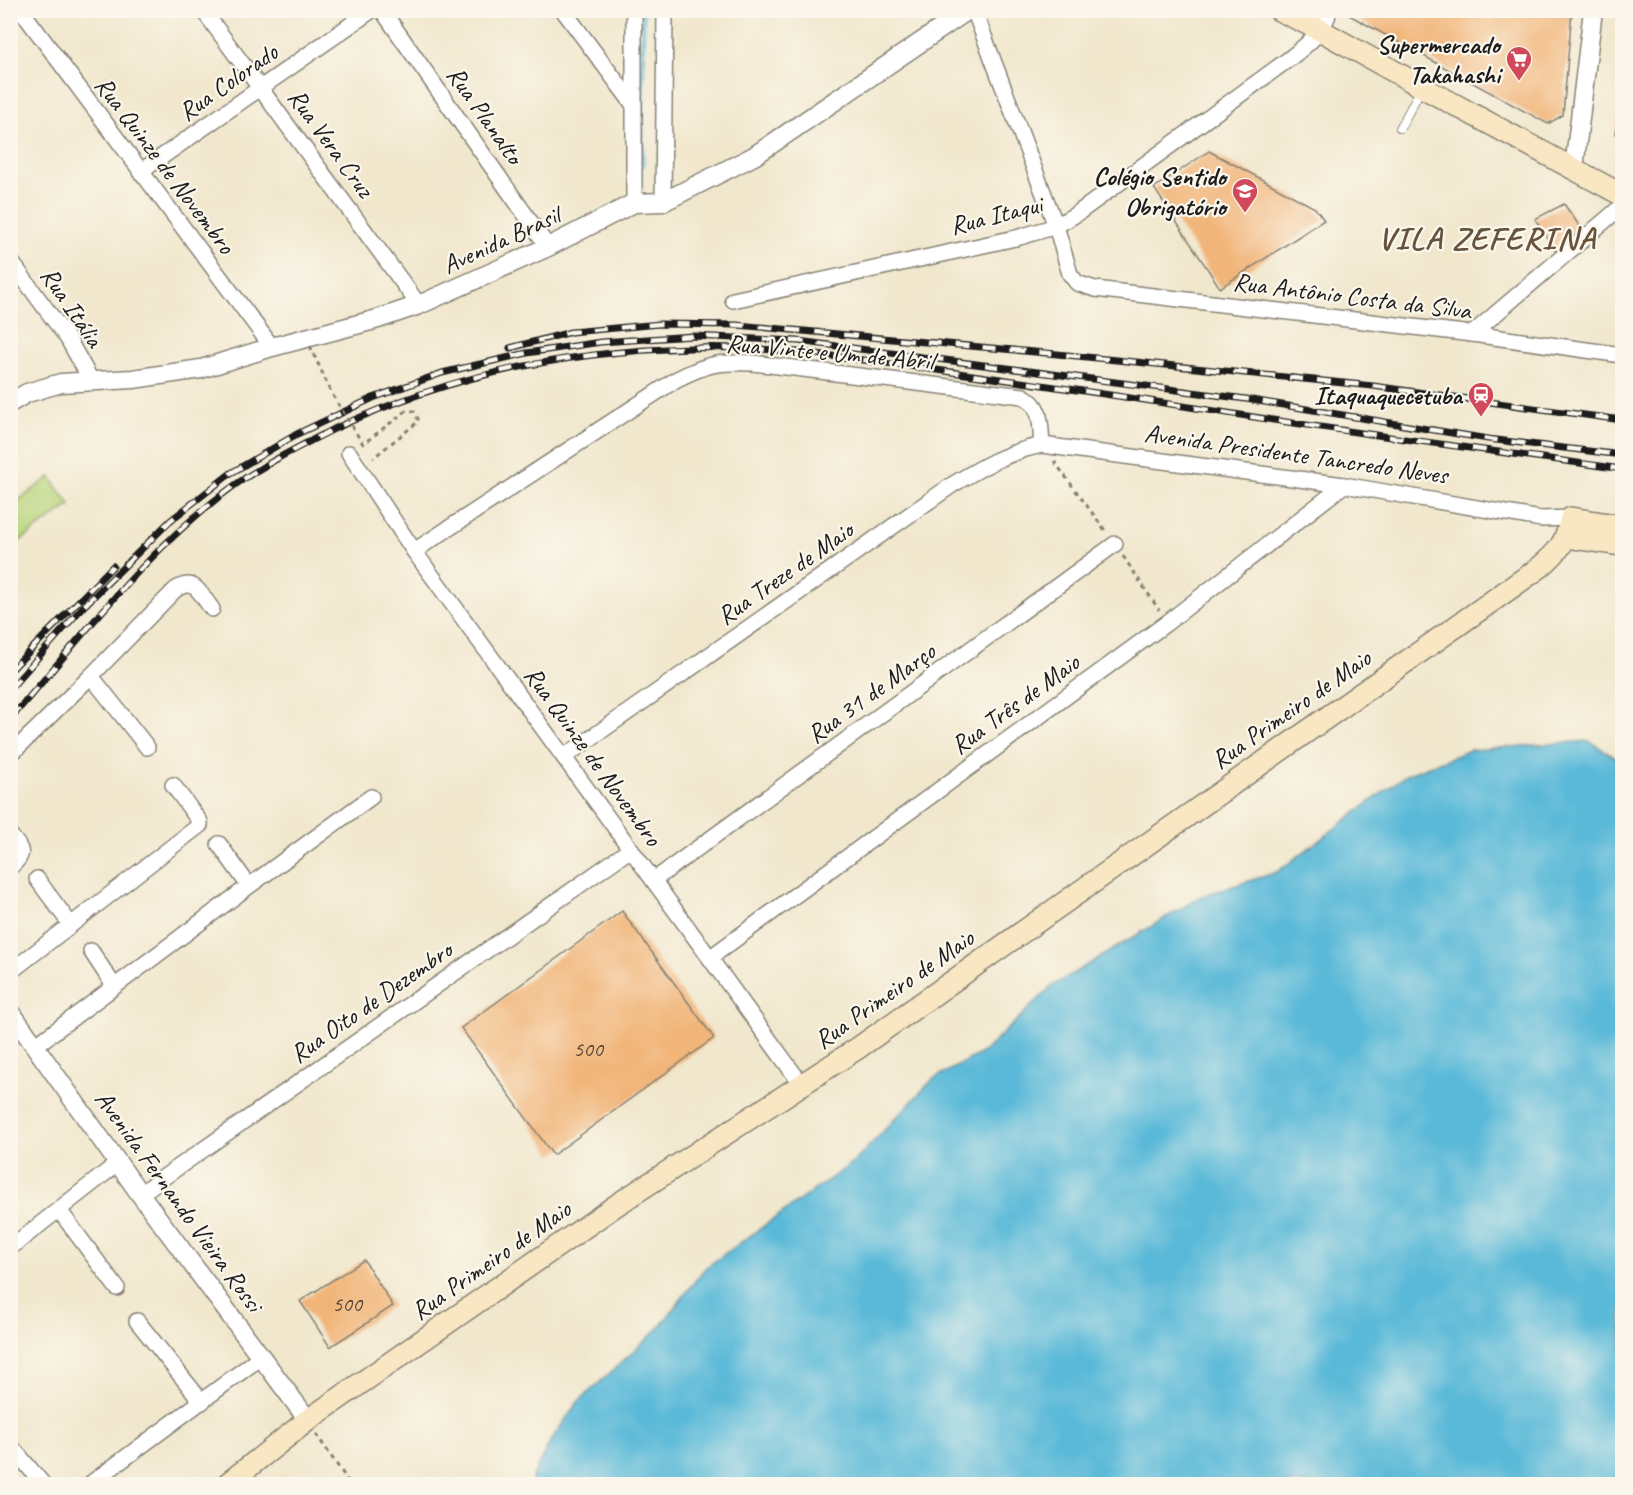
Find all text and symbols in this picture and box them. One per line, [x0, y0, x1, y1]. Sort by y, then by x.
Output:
place label: Supermercado Takahashi [1376, 28, 1504, 91]
street label: Rua Colorado [172, 35, 286, 128]
supermarket icon: Supermercado Takahashi [1504, 44, 1534, 82]
street label: Rua Planalto [439, 60, 532, 173]
street label: Rua Quinze de Novembro [87, 70, 244, 262]
street label: Rua Vera Cruz [280, 82, 383, 205]
place label: Colégio Sentido Obrigatório [1094, 160, 1229, 223]
school or university icon: Colégio Sentido Obrigatório [1230, 176, 1260, 214]
street label: Rua Itaqui [947, 187, 1049, 242]
street label: Avenida Brasil [437, 196, 569, 282]
district label: VILA ZEFERINA [1378, 218, 1597, 259]
street label: Rua Itália [33, 261, 112, 355]
street label: Rua Antônio Costa da Silva [1231, 265, 1474, 327]
street label: Rua Vinte e Um de Abril [725, 326, 940, 378]
place label: Itaquaquecetuba [1314, 379, 1464, 412]
station icon: Itaquaquecetuba [1466, 380, 1496, 418]
street label: Avenida Presidente Tancredo Neves [1142, 416, 1452, 492]
street label: Rua Treze de Maio [710, 512, 862, 632]
street label: Rua 31 de Março [800, 634, 943, 751]
street label: Rua Primeiro de Maio [1205, 641, 1379, 776]
street label: Rua Três de Maio [944, 645, 1087, 762]
street label: Rua Quinze de Novembro [517, 660, 670, 854]
street label: Rua Primeiro de Maio [808, 921, 982, 1056]
street label: Rua Oito de Dezembro [283, 932, 461, 1070]
house number: 500 [573, 1035, 605, 1063]
street label: Avenida Fernando Vieira Rossi [88, 1084, 272, 1321]
street label: Rua Primeiro de Maio [405, 1192, 579, 1327]
house number: 500 [332, 1290, 364, 1318]

